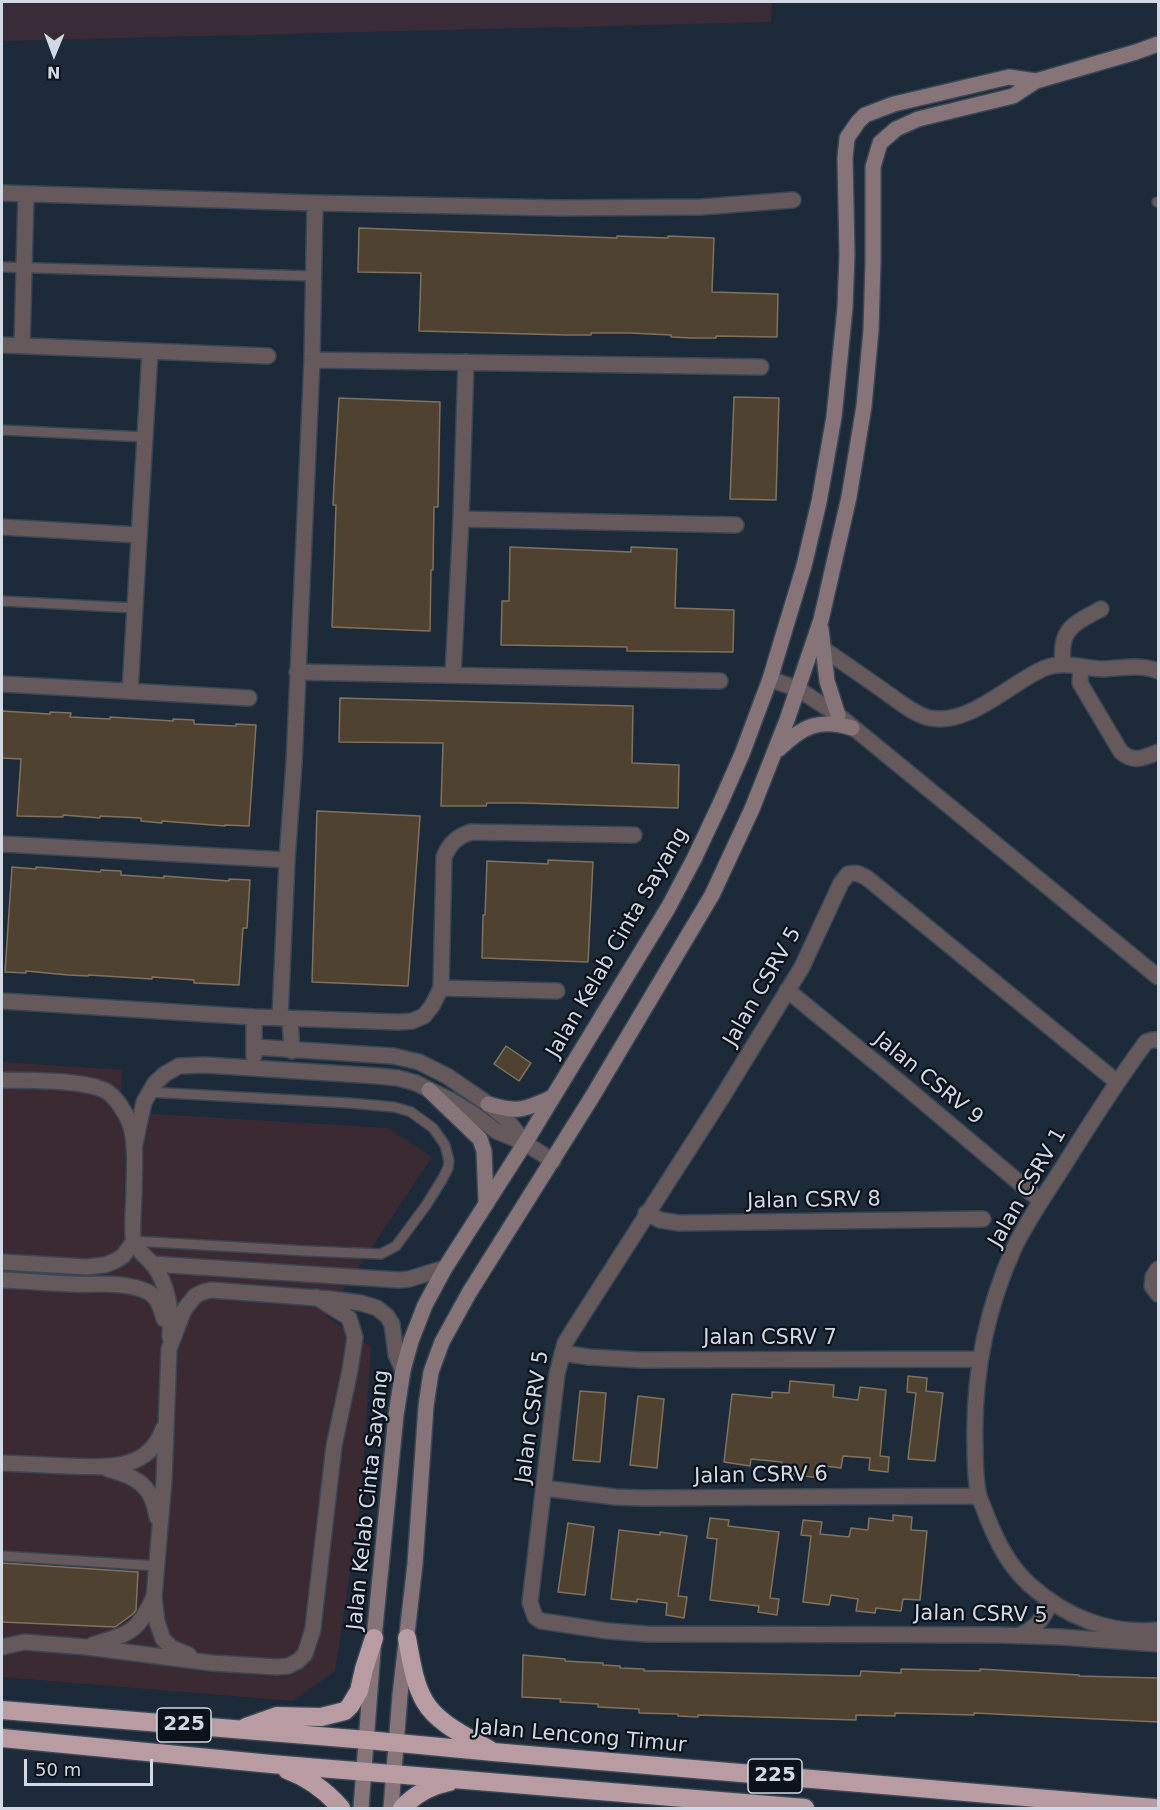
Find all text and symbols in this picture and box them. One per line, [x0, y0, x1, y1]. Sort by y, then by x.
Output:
north arrow [24, 24, 84, 84]
text: N [47, 63, 61, 82]
street label: Jalan Kelab Cinta Sayang [542, 823, 694, 1063]
street label: Jalan CSRV 5 [719, 923, 807, 1051]
street label: Jalan CSRV 9 [868, 1027, 988, 1131]
street label: Jalan CSRV 1 [984, 1124, 1072, 1252]
street label: Jalan CSRV 8 [747, 1187, 881, 1215]
street label: Jalan CSRV 7 [703, 1326, 837, 1352]
street label: Jalan CSRV 5 [511, 1349, 555, 1485]
street label: Jalan Kelab Cinta Sayang [343, 1368, 395, 1632]
street label: Jalan CSRV 6 [694, 1462, 828, 1490]
street label: Jalan CSRV 5 [914, 1601, 1048, 1629]
road number: 225 [157, 1708, 211, 1742]
street label: Jalan Lencong Timur [473, 1715, 687, 1759]
scale bar [27, 1747, 156, 1785]
text: 50 m [35, 1759, 81, 1780]
road number: 225 [748, 1759, 802, 1793]

